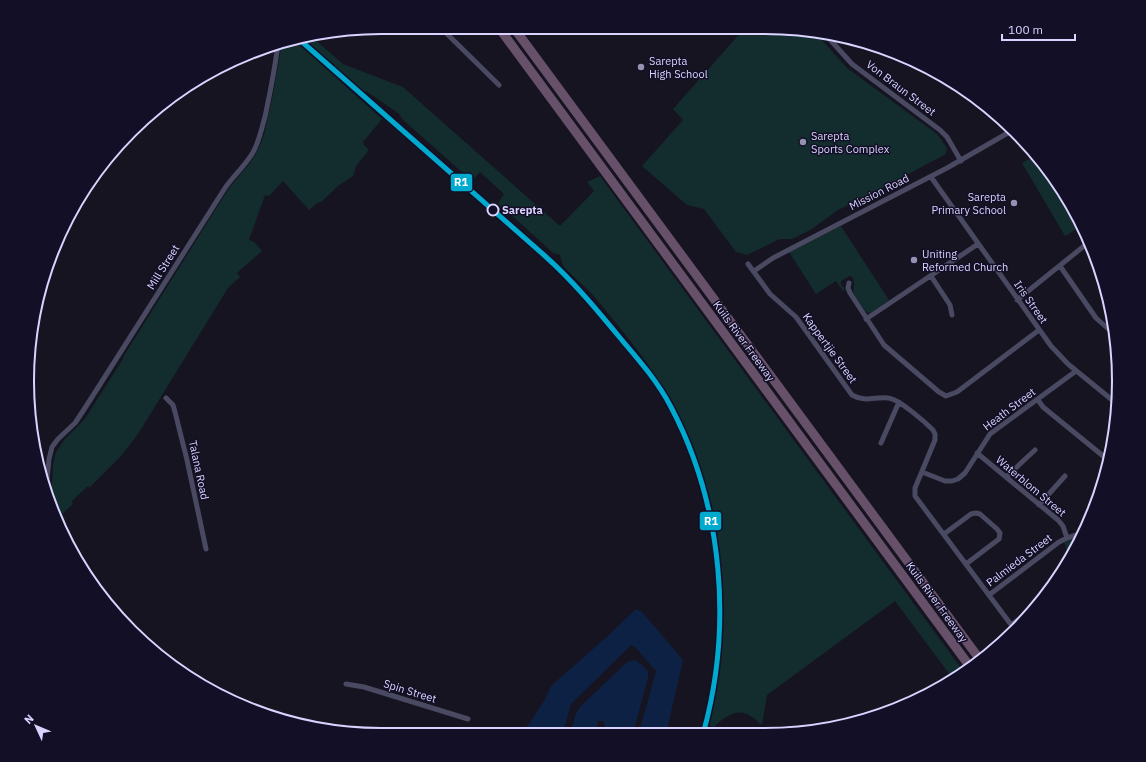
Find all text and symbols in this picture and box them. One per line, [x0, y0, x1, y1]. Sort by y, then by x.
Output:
scale bar [1002, 16, 1075, 42]
text: 100 m [1008, 22, 1043, 37]
place label: Sarepta High School [649, 54, 708, 81]
street label: Von Braun Street [863, 57, 939, 119]
marker: Sarepta High School [636, 62, 646, 72]
place label: Sarepta Sports Complex [811, 129, 890, 156]
marker: Sarepta Sports Complex [798, 137, 808, 147]
street label: Mission Road [847, 171, 911, 213]
line badge: R1 [450, 173, 473, 192]
text: R1 [454, 175, 468, 189]
place label: Sarepta Primary School [931, 190, 1006, 217]
marker: Sarepta Primary School [1009, 198, 1019, 208]
marker: Sarepta [486, 203, 500, 217]
place label: Sarepta [502, 203, 543, 217]
street label: Mill Street [144, 242, 182, 292]
place label: Uniting Reformed Church [922, 247, 1008, 274]
marker: Uniting Reformed Church [909, 255, 919, 265]
street label: Iris Street [1011, 278, 1051, 326]
street label: Kuils River Freeway [710, 298, 778, 384]
street label: Kappertjie Street [800, 310, 860, 386]
street label: Heath Street [980, 385, 1038, 433]
street label: Talana Road [186, 439, 212, 501]
street label: Waterblom Street [993, 453, 1069, 520]
line badge: R1 [699, 511, 722, 531]
text: R1 [704, 514, 718, 528]
street label: Palmieda Street [983, 531, 1055, 589]
street label: Kuils River Freeway [903, 559, 971, 645]
street label: Spin Street [382, 676, 438, 706]
north arrow [16, 706, 56, 746]
text: N [21, 711, 37, 727]

